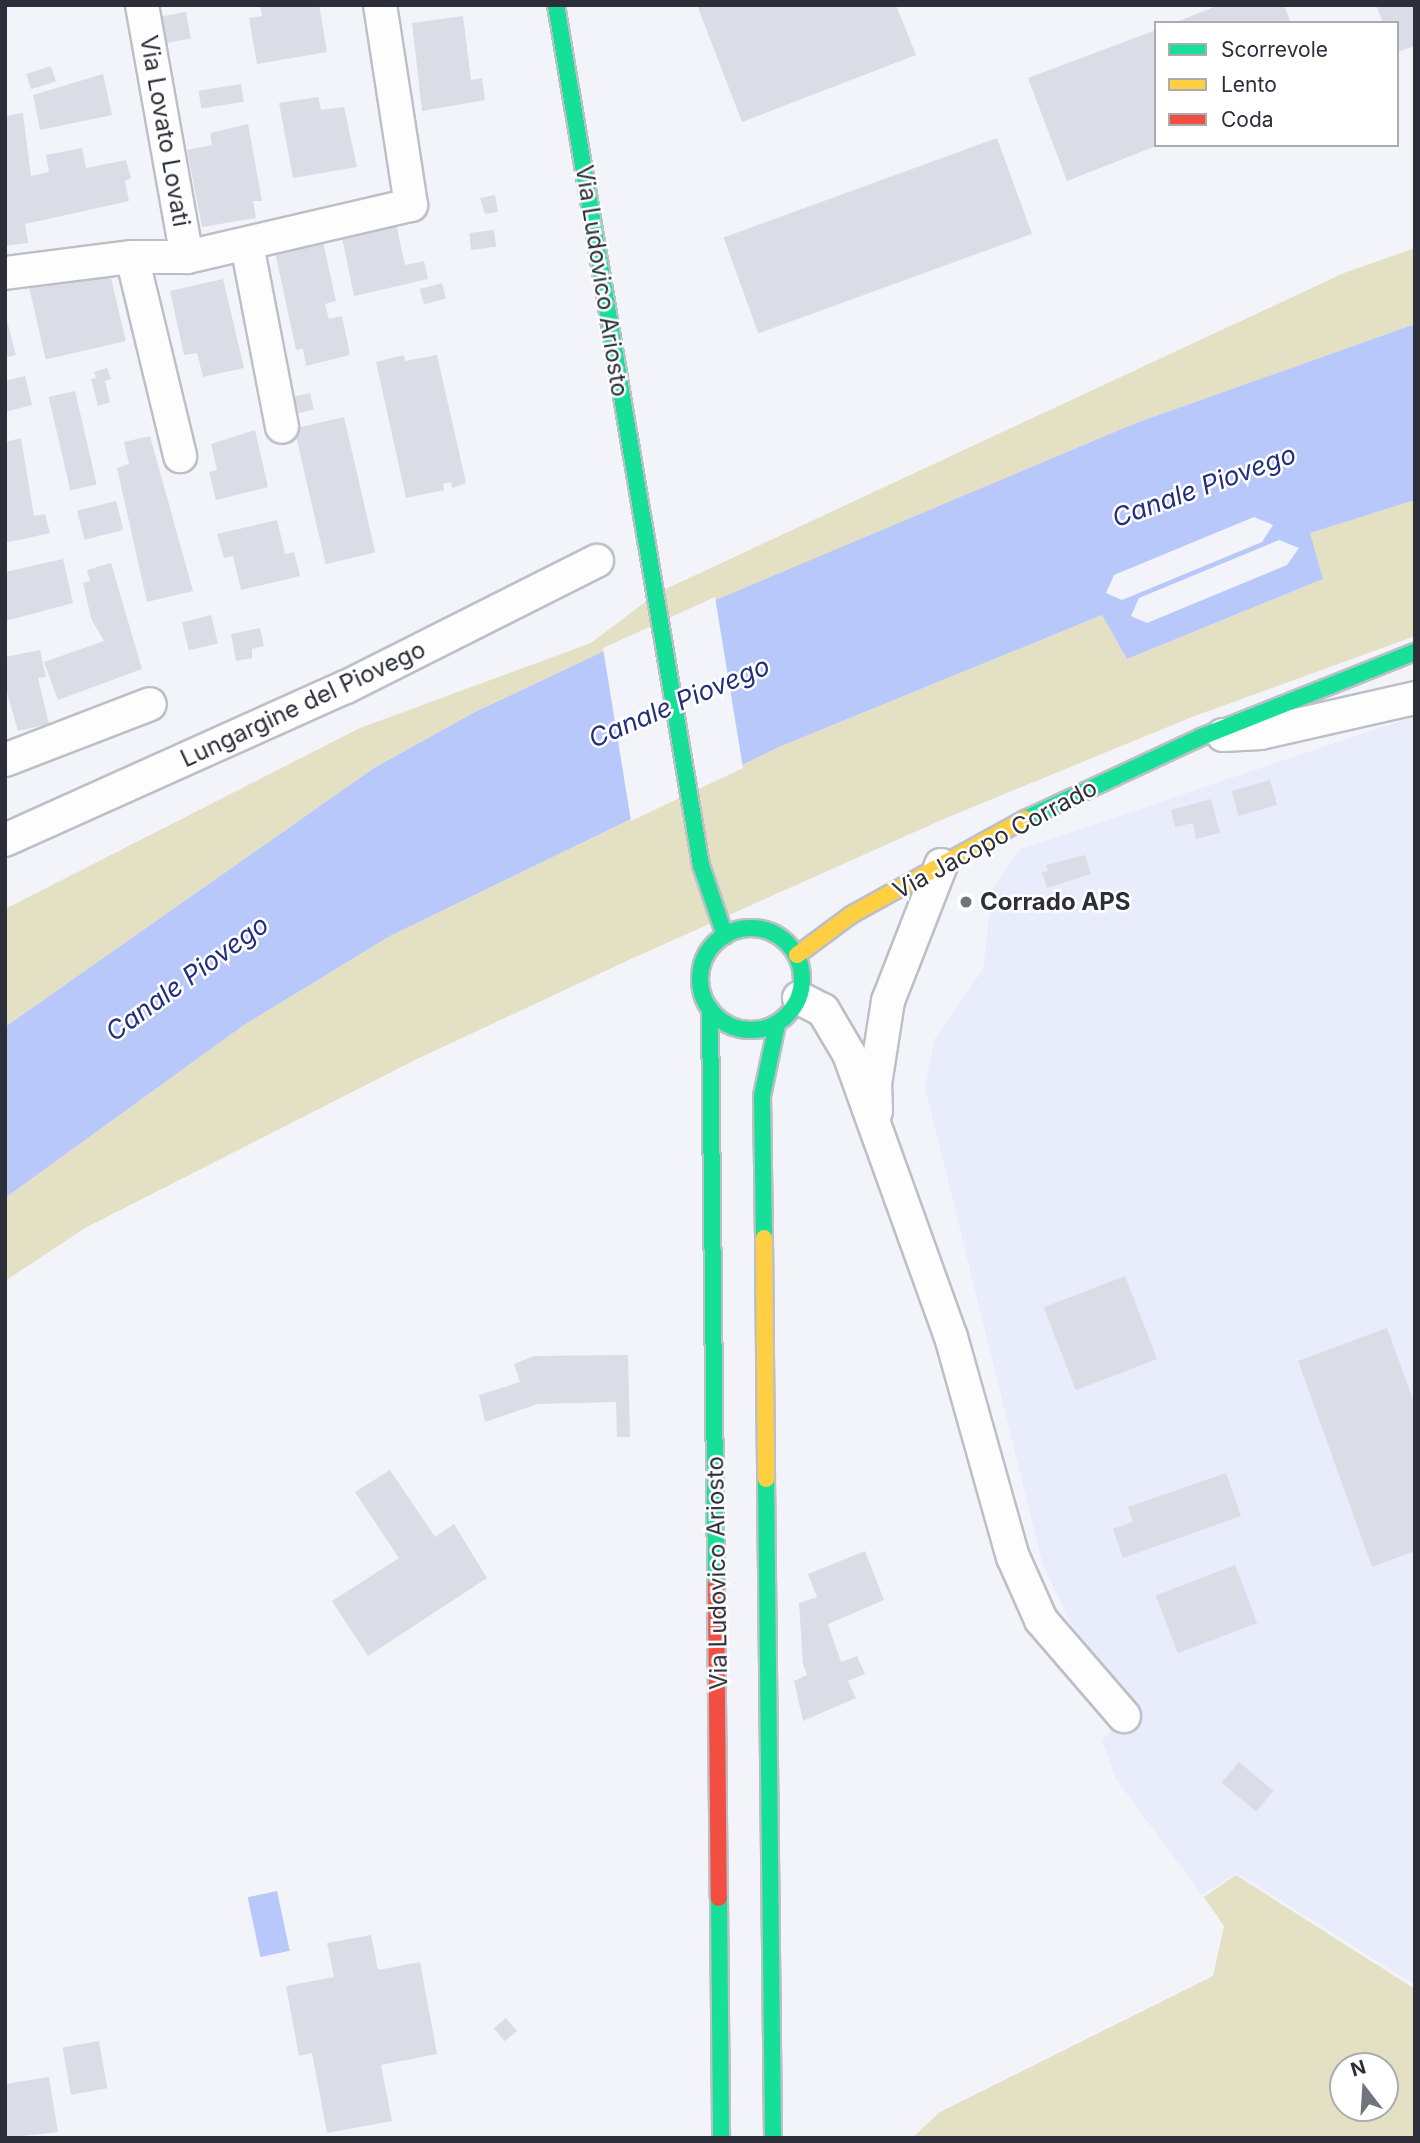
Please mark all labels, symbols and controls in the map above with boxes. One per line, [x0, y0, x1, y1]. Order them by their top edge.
legend [1154, 21, 1399, 147]
street label: Via Lovato Lovati [134, 33, 196, 229]
text: Scorrevole [1221, 37, 1328, 62]
text: Lento [1221, 72, 1277, 97]
text: Coda [1221, 107, 1274, 132]
street label: Via Ludovico Ariosto [569, 163, 635, 399]
water label: Canale Piovego [1108, 438, 1300, 534]
street label: Lungargine del Piovego [176, 635, 430, 773]
water label: Canale Piovego [584, 650, 774, 754]
street label: Via Jacopo Corrado [888, 773, 1102, 905]
place label: Corrado APS [980, 888, 1131, 916]
marker: Corrado APS [958, 894, 974, 910]
water label: Canale Piovego [100, 909, 274, 1047]
street label: Via Ludovico Ariosto [701, 1456, 733, 1690]
north arrow [1329, 2052, 1399, 2122]
text: N [1348, 2055, 1369, 2081]

